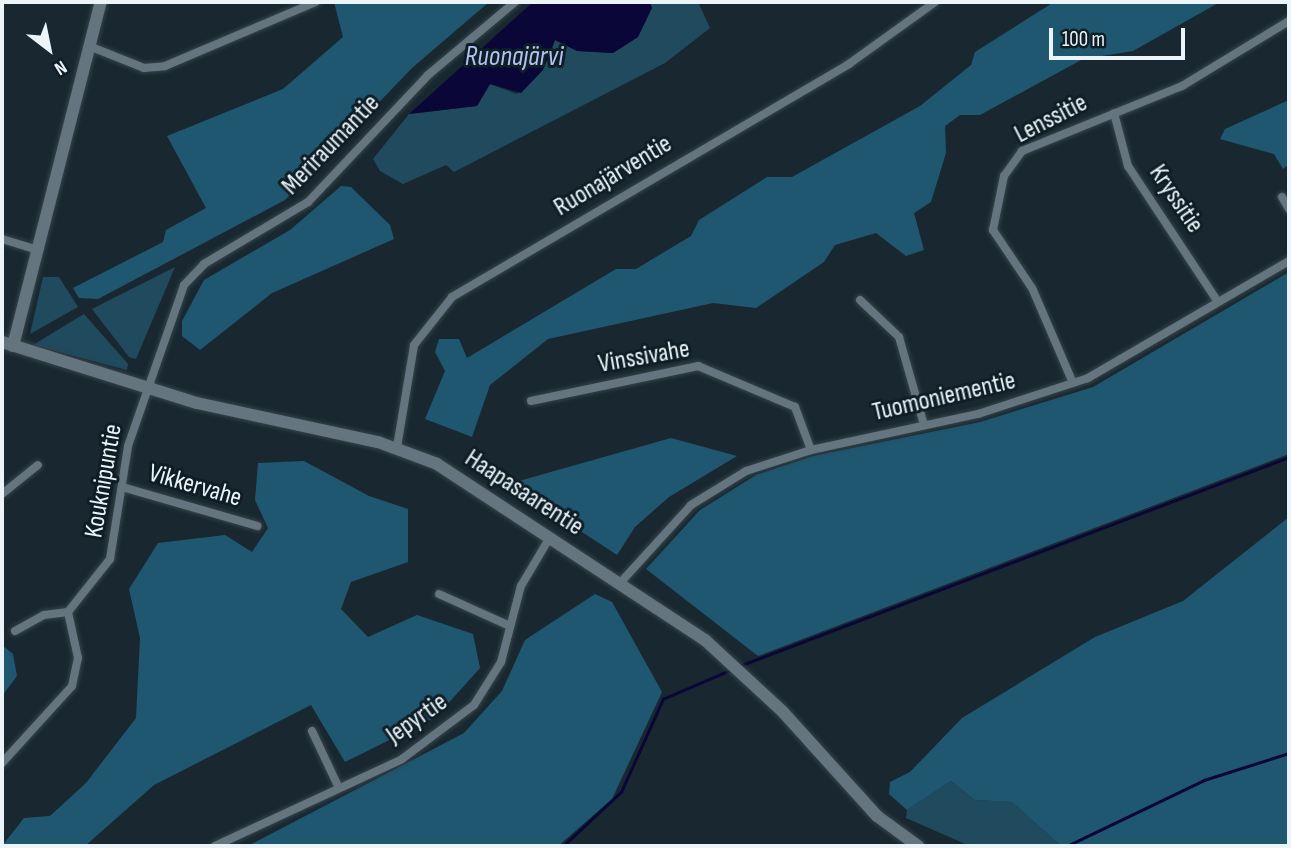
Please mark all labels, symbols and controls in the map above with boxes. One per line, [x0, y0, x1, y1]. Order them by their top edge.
north arrow [14, 14, 84, 84]
scale bar [1053, 14, 1190, 58]
text: 100 m [1062, 27, 1105, 52]
water label: Ruonajärvi [465, 40, 563, 74]
text: N [50, 55, 71, 80]
street label: Meriraumantie [276, 88, 386, 202]
street label: Lenssitie [1009, 88, 1093, 150]
street label: Ruonajärventie [548, 129, 678, 223]
street label: Kryssitie [1142, 159, 1210, 239]
street label: Vinssivahe [596, 334, 692, 380]
street label: Tuomoniementie [869, 365, 1019, 429]
street label: Kouknipuntie [79, 422, 129, 540]
street label: Haapasaarentie [459, 443, 589, 543]
street label: Vikkervahe [145, 458, 245, 514]
street label: Jepyrtie [380, 687, 454, 751]

